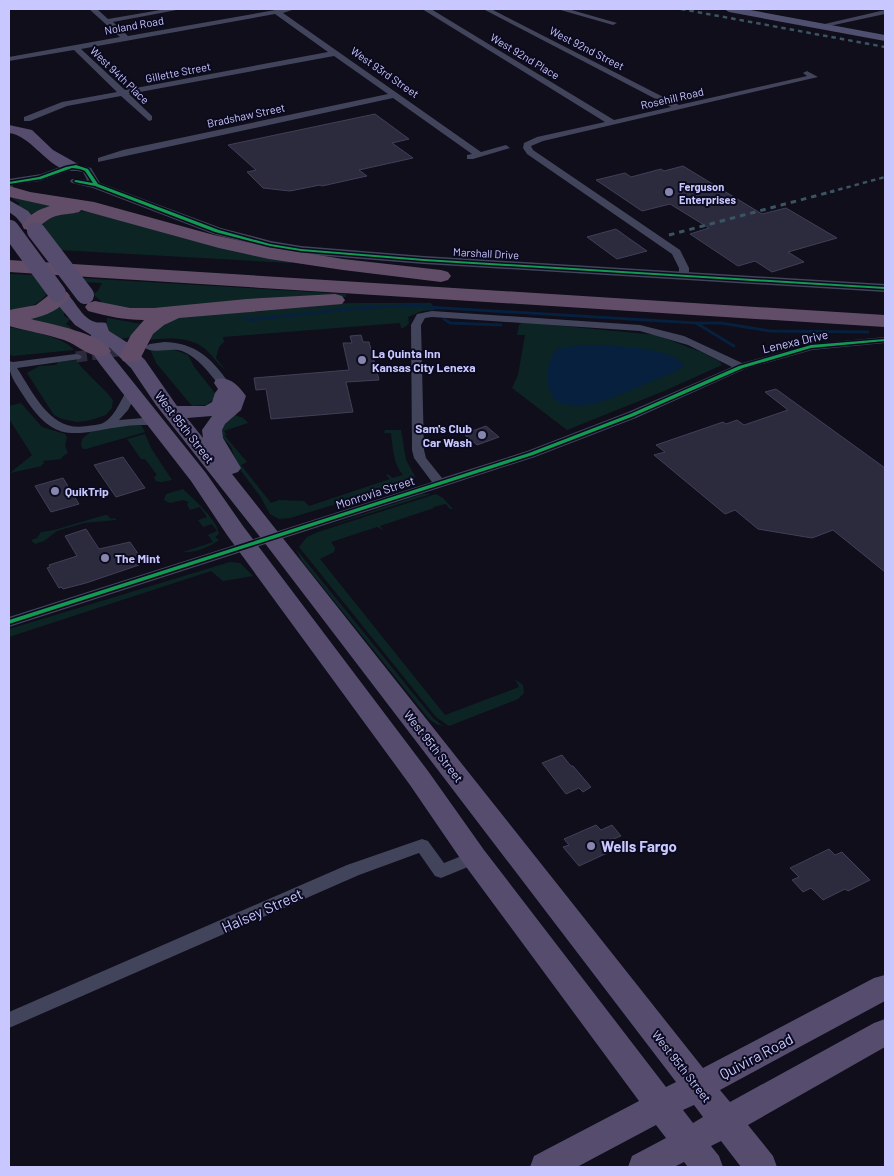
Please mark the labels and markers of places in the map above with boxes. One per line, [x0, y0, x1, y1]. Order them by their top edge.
place label: Ferguson Enterprises [679, 180, 736, 206]
marker: Ferguson Enterprises [663, 186, 675, 198]
place label: La Quinta Inn Kansas City Lenexa [372, 346, 476, 374]
marker: La Quinta Inn Kansas City Lenexa [356, 354, 368, 366]
place label: Sam's Club Car Wash [415, 421, 472, 449]
marker: Sam's Club Car Wash [476, 429, 488, 441]
place label: QuikTrip [65, 484, 109, 498]
marker: QuikTrip [49, 485, 61, 497]
place label: The Mint [115, 551, 161, 565]
marker: The Mint [99, 552, 111, 564]
place label: Wells Fargo [601, 837, 677, 855]
marker: Wells Fargo [585, 840, 597, 852]

